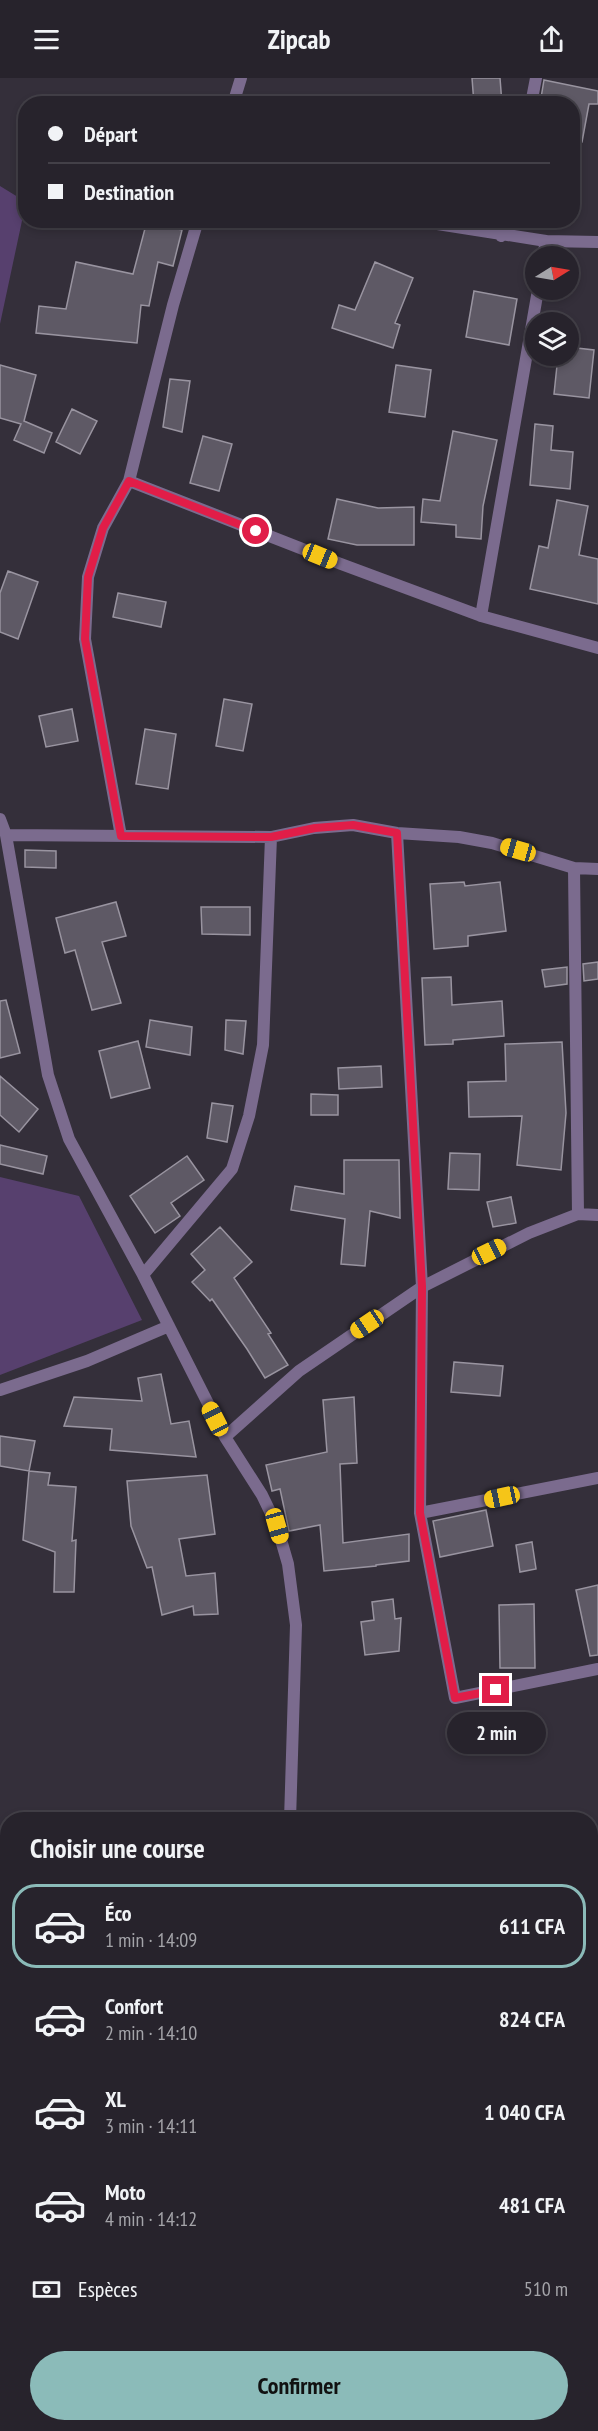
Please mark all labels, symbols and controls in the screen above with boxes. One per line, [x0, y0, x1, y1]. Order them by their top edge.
text: Zipcab [268, 22, 330, 56]
icon: menu [30, 23, 63, 56]
icon: share [535, 23, 568, 56]
text: Départ [84, 120, 138, 148]
text: Destination [84, 178, 174, 206]
north arrow [525, 246, 579, 300]
map controls [525, 246, 579, 366]
button: layers [525, 312, 579, 366]
route start [242, 517, 269, 544]
car [300, 541, 340, 571]
car [498, 836, 538, 864]
car [469, 1236, 509, 1268]
car [347, 1306, 387, 1342]
car [199, 1399, 231, 1439]
car [483, 1484, 521, 1510]
car [263, 1506, 291, 1546]
route end [482, 1676, 509, 1703]
callout: 2 min [446, 1711, 546, 1753]
text: 2 min [476, 1720, 517, 1746]
text: Choisir une course [30, 1831, 205, 1865]
icon: car [33, 1899, 87, 1953]
text: Éco [105, 1899, 132, 1927]
text: 611 CFA [499, 1912, 565, 1940]
text: 1 min · 14:09 [105, 1927, 197, 1953]
icon: car [33, 1992, 87, 2046]
text: Confort [105, 1992, 163, 2020]
text: 824 CFA [499, 2005, 565, 2033]
text: 2 min · 14:10 [105, 2020, 197, 2046]
icon: car [33, 2085, 87, 2139]
text: XL [105, 2085, 126, 2113]
text: 1 040 CFA [484, 2098, 565, 2126]
text: 3 min · 14:11 [105, 2113, 197, 2139]
icon: car [33, 2178, 87, 2232]
text: Moto [105, 2178, 146, 2206]
text: 481 CFA [499, 2191, 565, 2219]
text: 4 min · 14:12 [105, 2206, 197, 2232]
icon: cash [30, 2273, 63, 2306]
text: Espèces [78, 2275, 137, 2303]
text: 510 m [524, 2276, 568, 2302]
button: Confirmer [30, 2351, 568, 2420]

